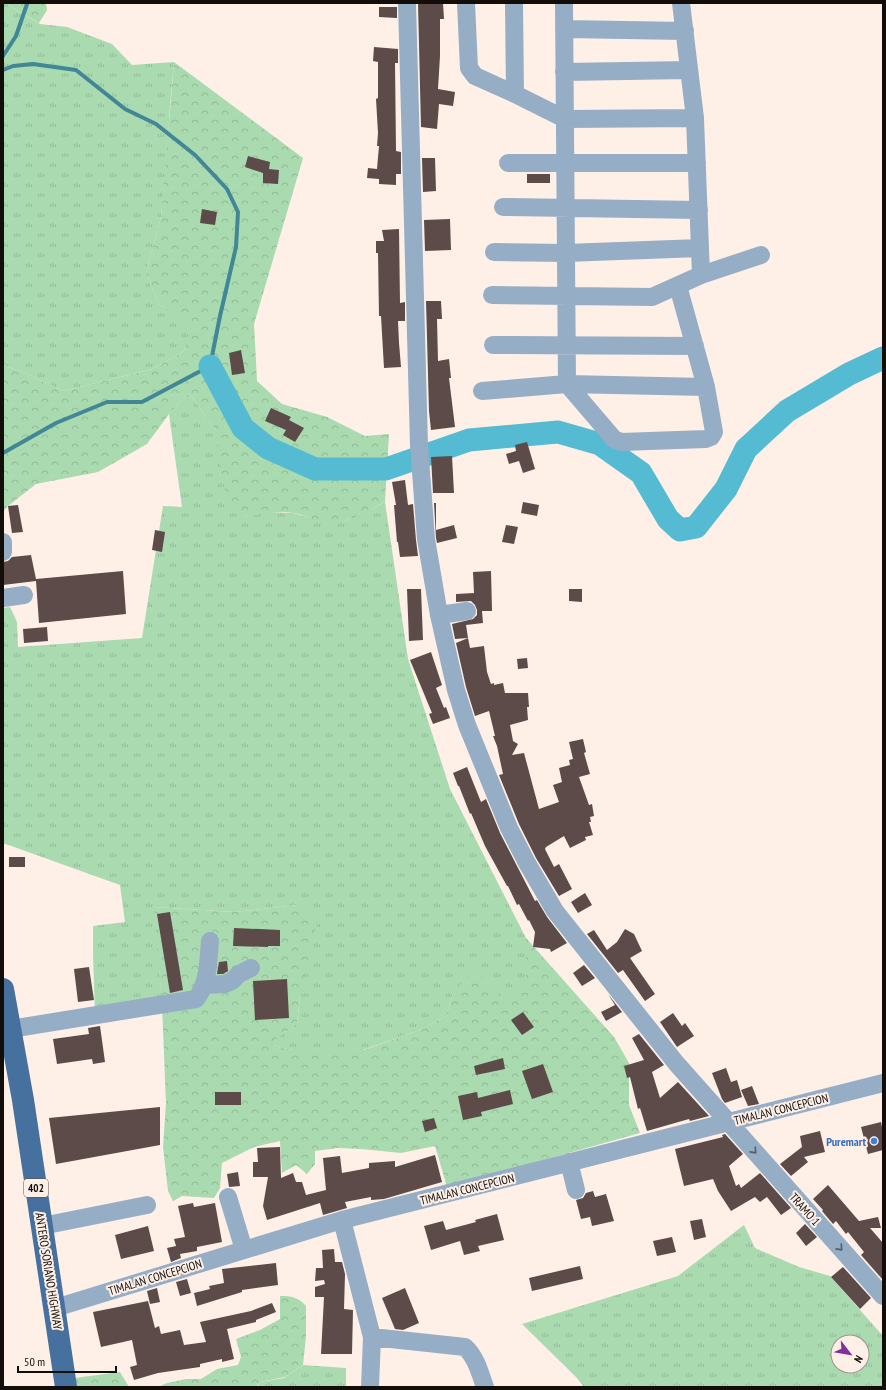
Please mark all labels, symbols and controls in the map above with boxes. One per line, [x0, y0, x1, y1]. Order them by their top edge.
street label: TIMALAN CONCEPCION [732, 1090, 830, 1128]
place label: Puremart [826, 1134, 866, 1149]
marker: Puremart [869, 1136, 879, 1146]
one-way arrow [749, 1146, 757, 1154]
street label: TIMALAN CONCEPCION [418, 1170, 516, 1208]
road number: 402 [24, 1179, 48, 1197]
street label: TRAMO 1 [786, 1190, 824, 1228]
street label: ANTERO SORIANO HIGHWAY [32, 1211, 66, 1331]
one-way arrow [836, 1243, 843, 1251]
street label: TIMALAN CONCEPCION [107, 1256, 203, 1298]
north arrow [830, 1334, 870, 1374]
scale bar [18, 1348, 116, 1374]
text: N [851, 1353, 866, 1365]
text: 50 m [24, 1354, 45, 1369]

